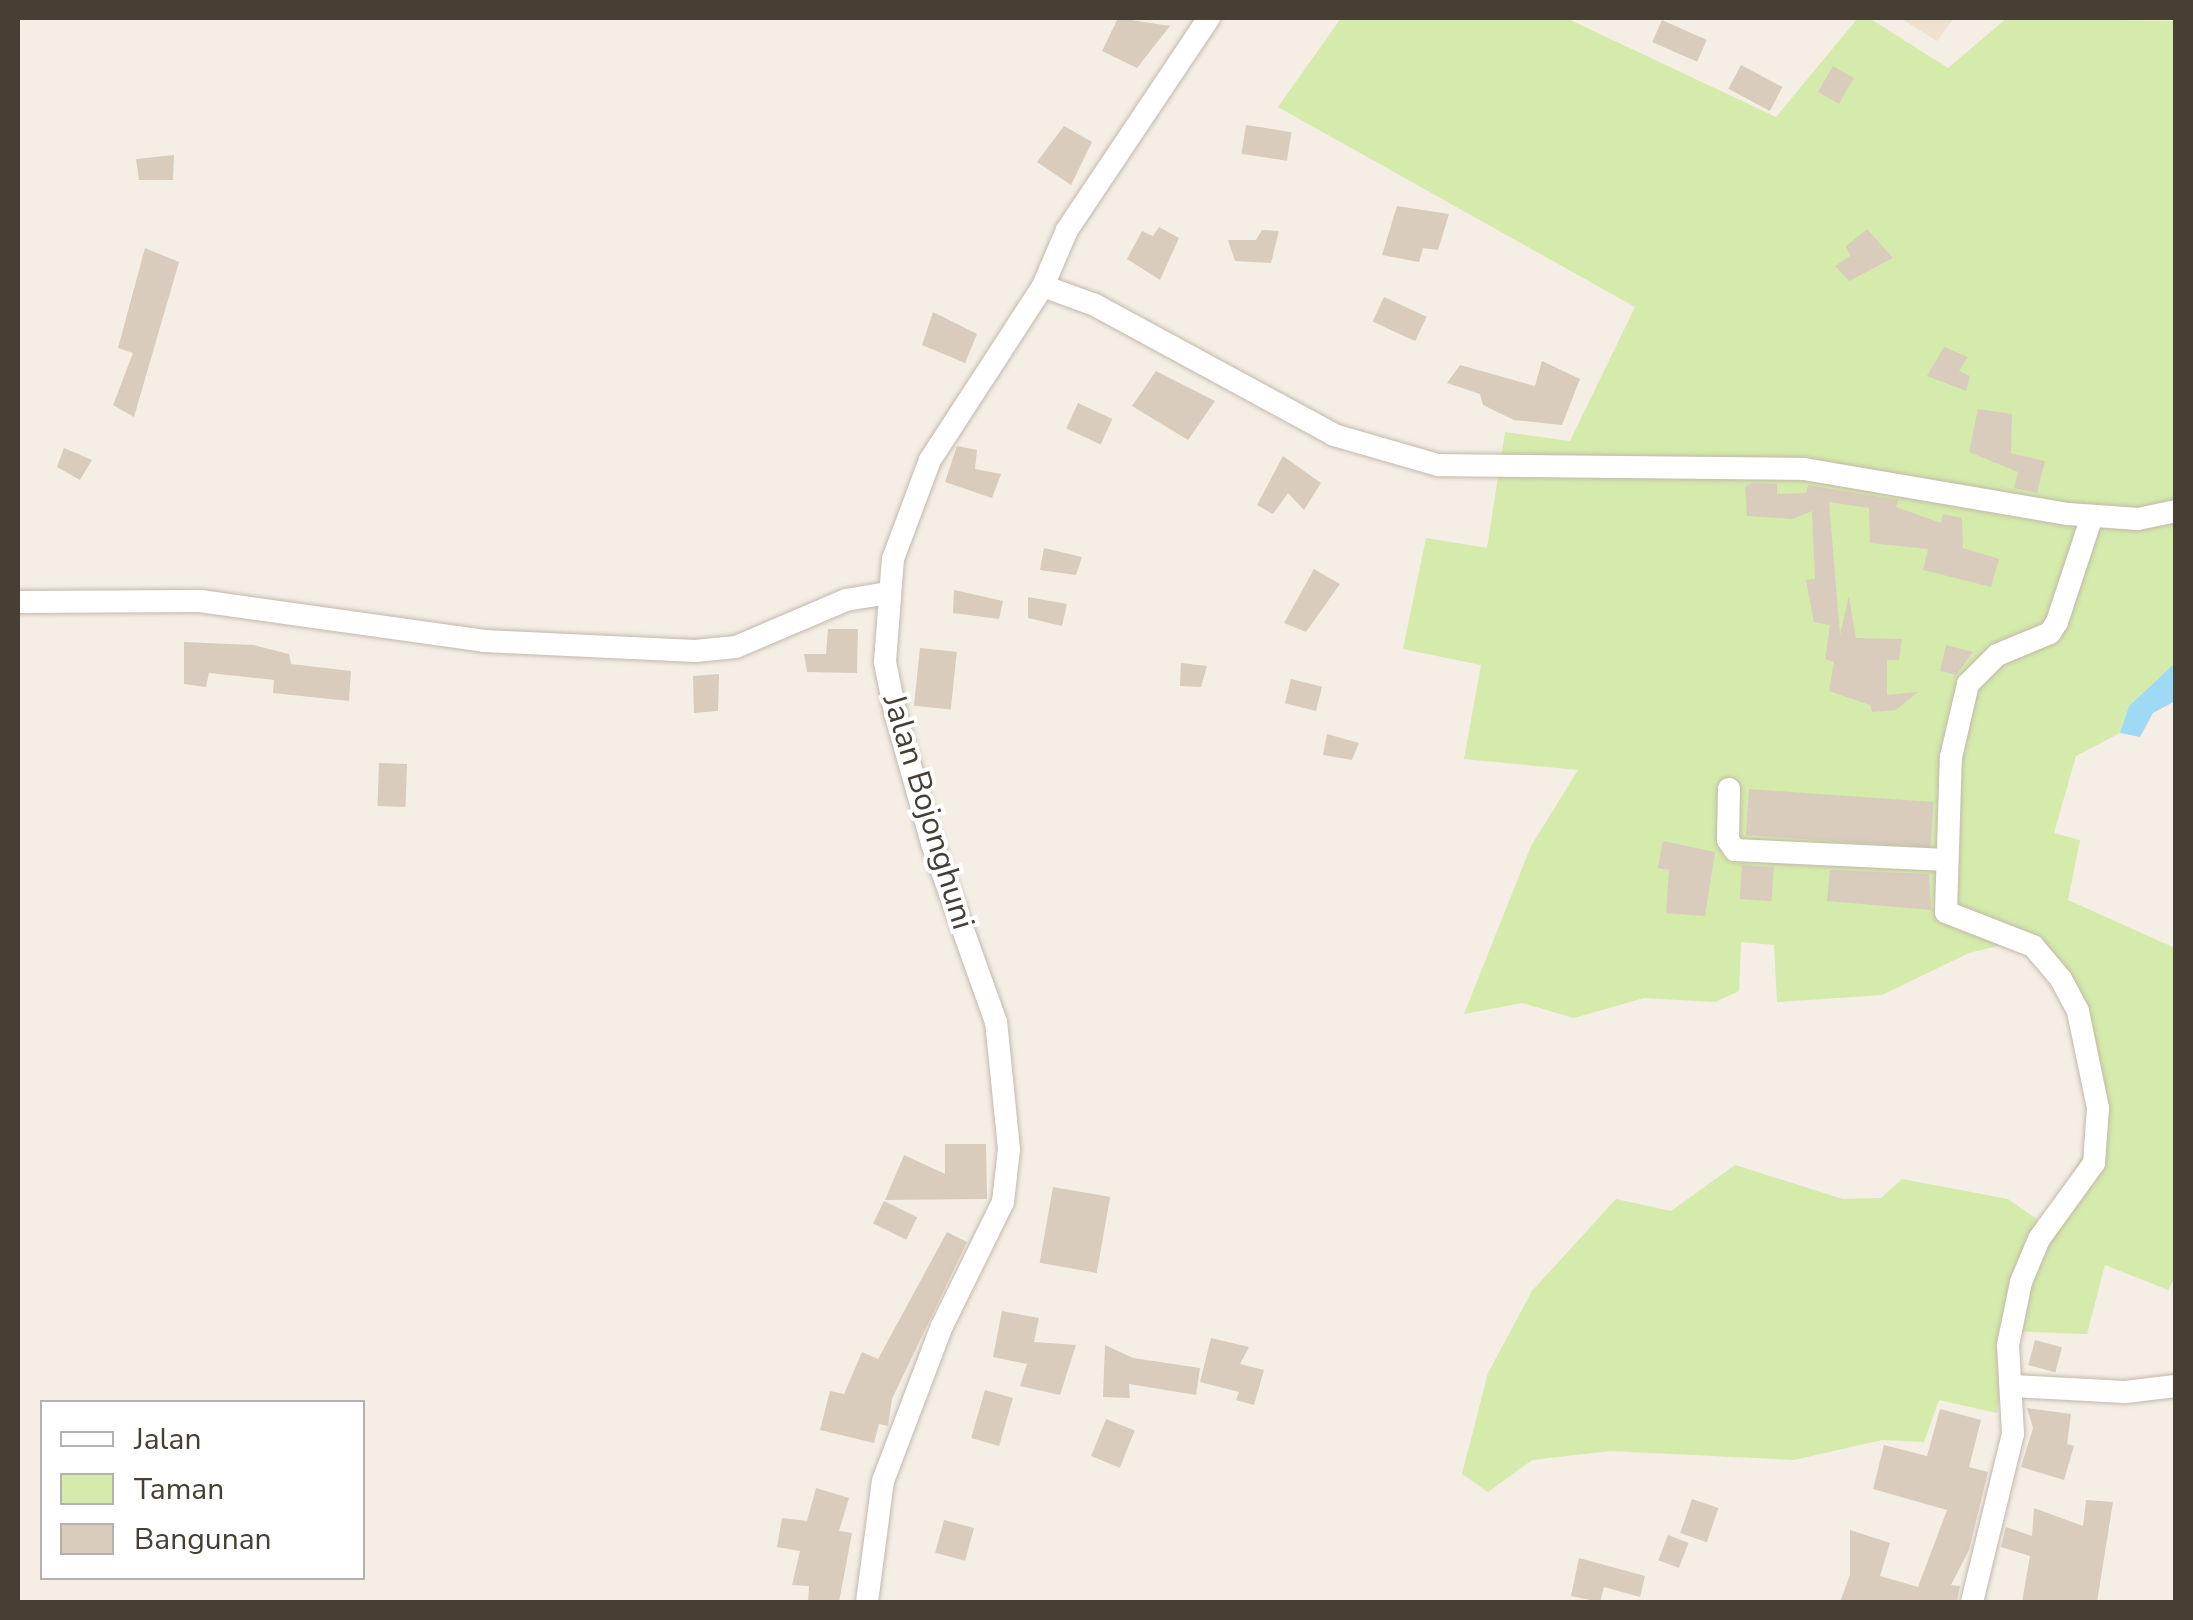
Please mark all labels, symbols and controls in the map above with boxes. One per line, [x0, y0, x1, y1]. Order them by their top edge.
street label: Jalan Bojonghuni [874, 690, 982, 934]
legend [40, 1400, 365, 1580]
text: Jalan [134, 1419, 201, 1460]
text: Taman [134, 1469, 224, 1510]
text: Bangunan [134, 1519, 272, 1560]

